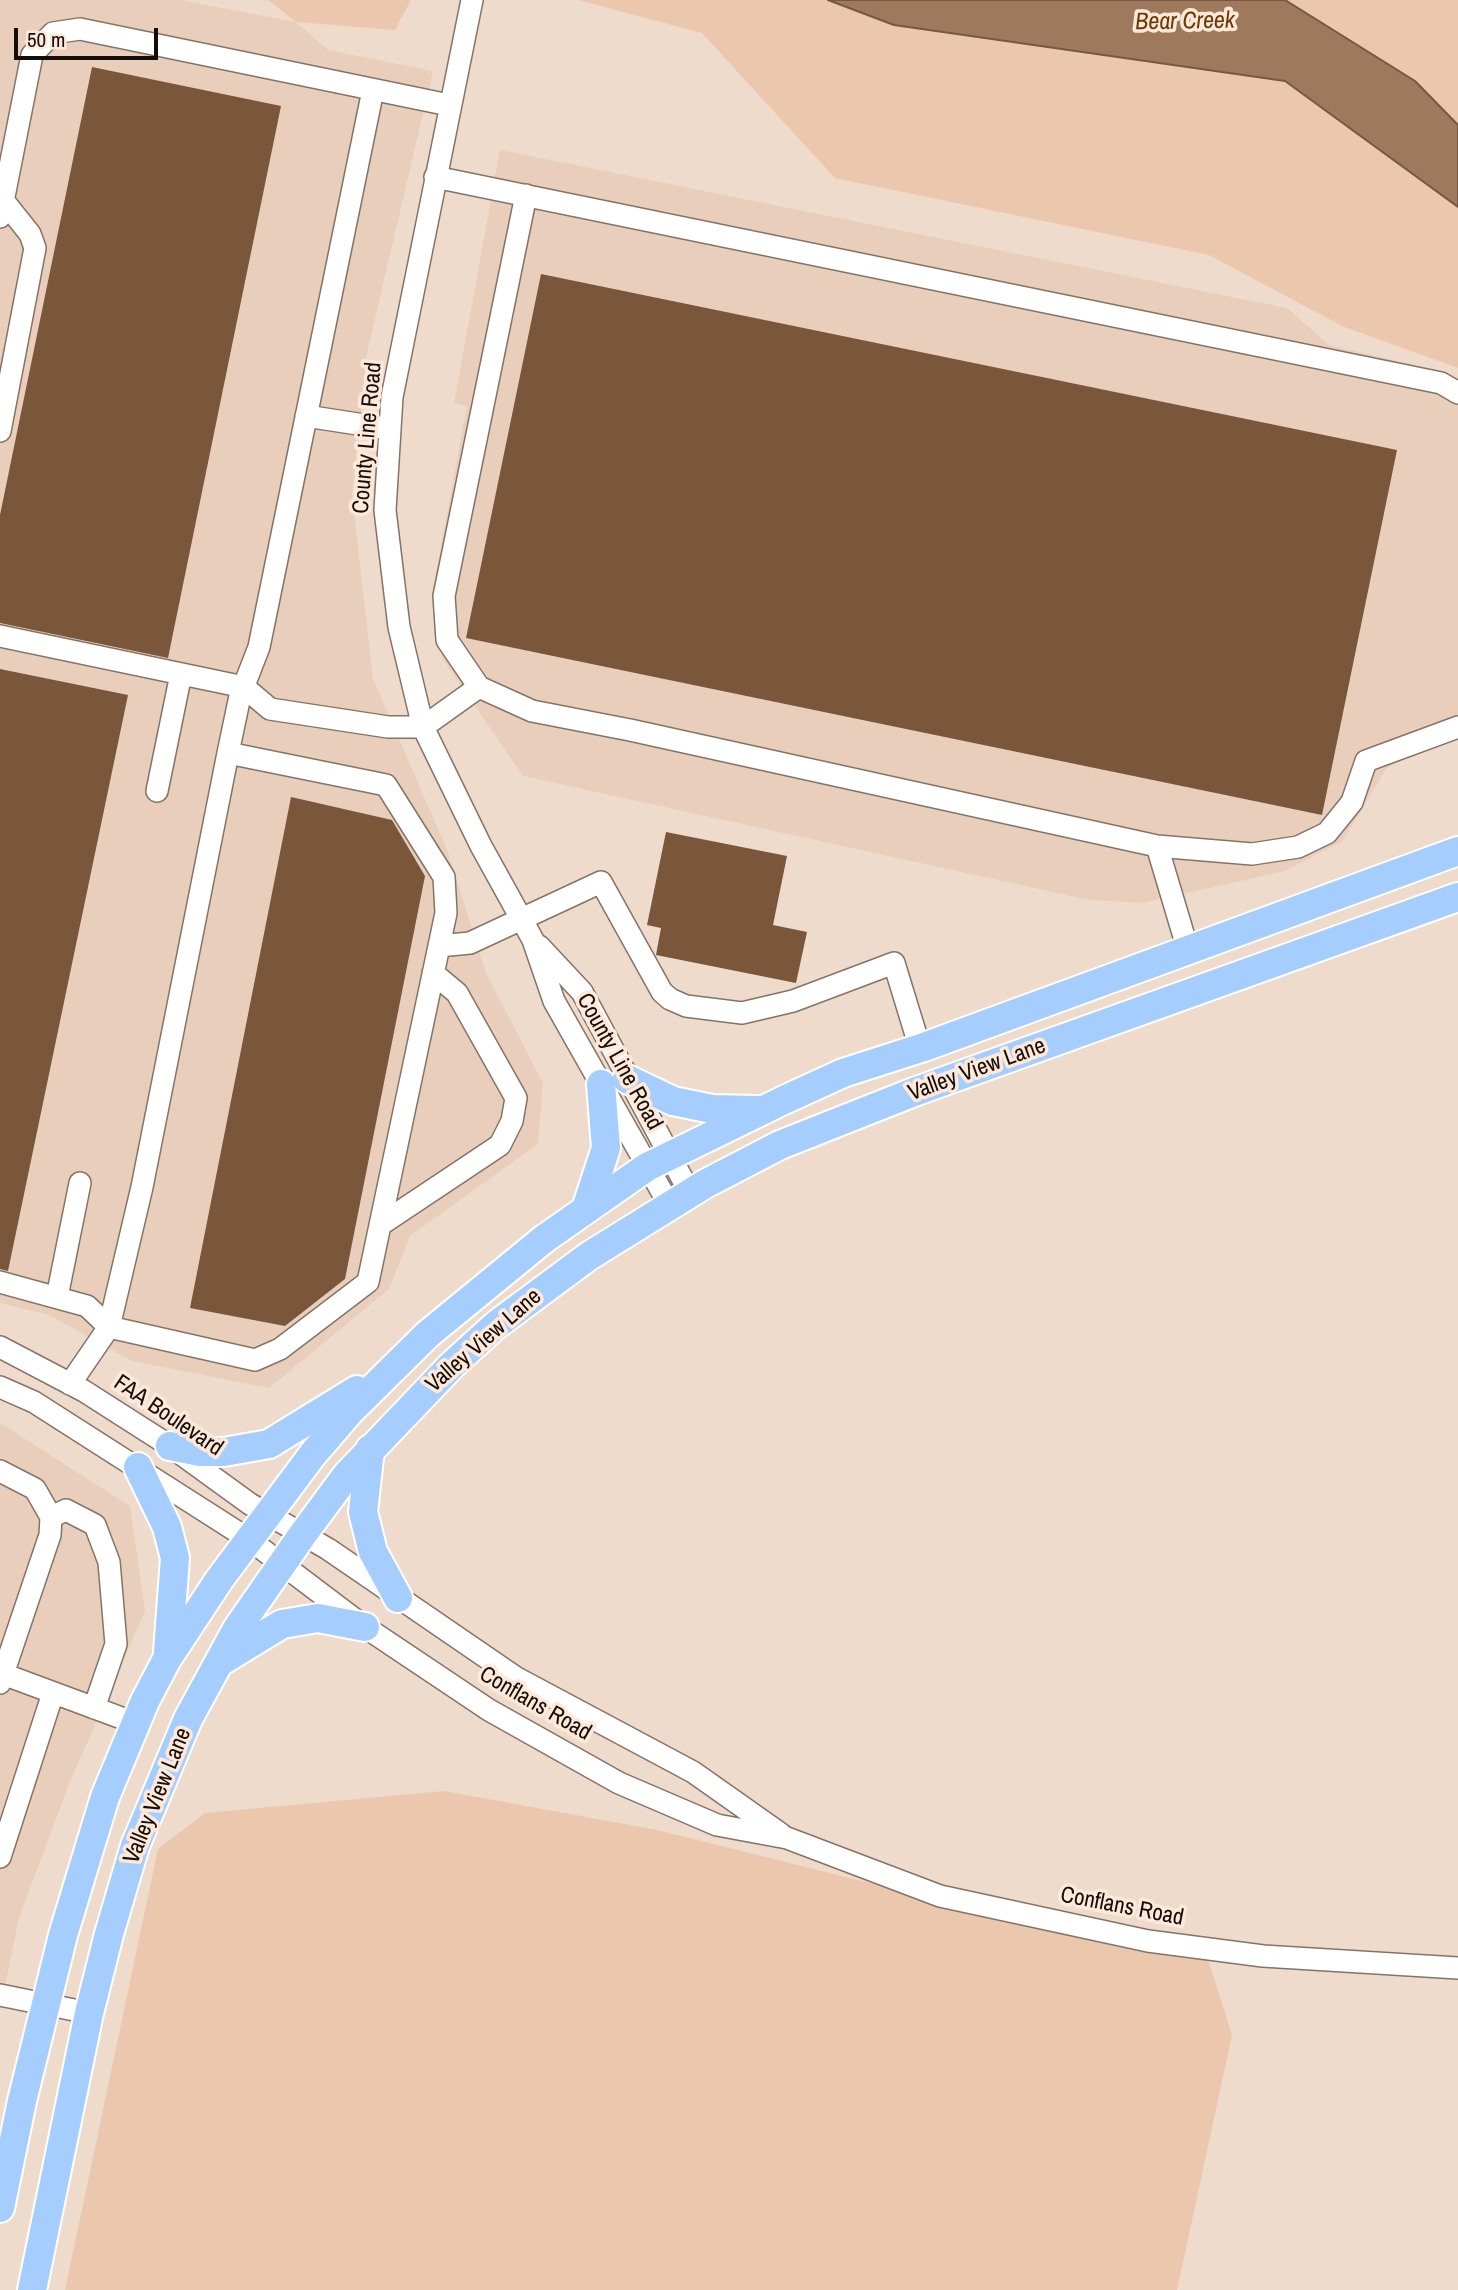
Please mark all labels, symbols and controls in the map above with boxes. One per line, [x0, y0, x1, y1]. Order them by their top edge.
water label: Bear Creek [1135, 7, 1235, 37]
scale bar [18, 14, 161, 58]
text: 50 m [27, 25, 65, 54]
street label: County Line Road [348, 361, 388, 515]
street label: County Line Road [570, 989, 668, 1135]
street label: Valley View Lane [905, 1032, 1049, 1108]
street label: Valley View Lane [421, 1283, 547, 1399]
street label: FAA Boulevard [108, 1369, 228, 1463]
street label: Conflans Road [474, 1661, 596, 1747]
street label: Valley View Lane [118, 1724, 198, 1868]
street label: Conflans Road [1058, 1882, 1186, 1932]

